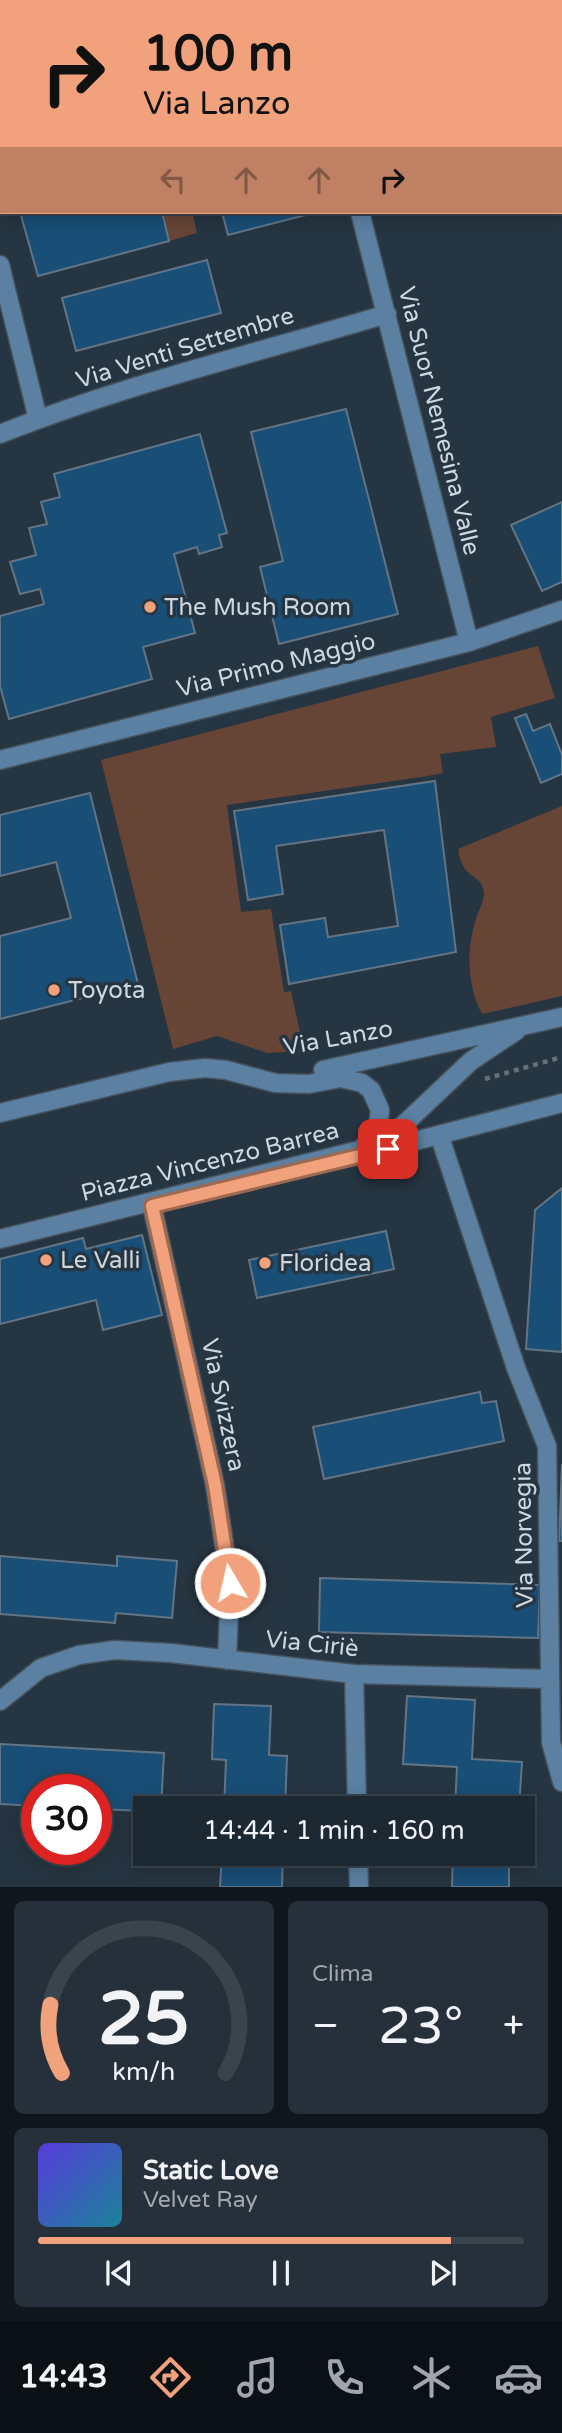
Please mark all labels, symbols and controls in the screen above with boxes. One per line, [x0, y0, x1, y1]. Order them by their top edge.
text: 100 m [143, 25, 293, 84]
icon: right [28, 28, 119, 119]
text: Via Lanzo [143, 85, 290, 123]
icon: left [154, 161, 192, 199]
icon: ahead [227, 161, 265, 199]
icon: ahead [300, 161, 338, 199]
icon: right [373, 161, 411, 199]
street label: Via Suor Nemesina Valle [392, 284, 486, 558]
street label: Via Venti Settembre [72, 301, 298, 395]
place label: The Mush Room [164, 593, 351, 622]
marker: The Mush Room [142, 599, 158, 615]
street label: Via Primo Maggio [174, 626, 378, 704]
place label: Toyota [68, 976, 145, 1005]
marker: Toyota [46, 982, 62, 998]
street label: Via Lanzo [281, 1014, 395, 1062]
street label: Piazza Vincenzo Barrea [78, 1116, 342, 1208]
pin [358, 1119, 418, 1179]
icon: arrive [369, 1130, 407, 1168]
place label: Le Valli [60, 1246, 140, 1275]
place label: Floridea [279, 1249, 371, 1278]
marker: Le Valli [38, 1252, 54, 1268]
marker: Floridea [257, 1255, 273, 1271]
street label: Via Svizzera [195, 1336, 251, 1474]
street label: Via Norvegia [508, 1462, 540, 1608]
position arrow [193, 1546, 267, 1620]
street label: Via Ciriè [264, 1625, 360, 1663]
speed limit sign: 30 [21, 1774, 112, 1865]
text: 14:44 · 1 min · 160 m [203, 1815, 465, 1846]
text: Clima [312, 1960, 373, 1988]
text: 25 [98, 1977, 190, 2065]
text: 23° [378, 1995, 463, 2058]
text: − [312, 2003, 339, 2049]
text: + [503, 2003, 524, 2049]
text: km/h [113, 2057, 175, 2087]
text: Static Love [143, 2155, 279, 2186]
text: Velvet Ray [143, 2186, 258, 2214]
icon: previous [100, 2254, 138, 2292]
icon: pause [262, 2254, 300, 2292]
icon: next [424, 2254, 462, 2292]
icon: directions [146, 2353, 195, 2402]
icon: music [233, 2353, 282, 2402]
icon: phone [320, 2353, 369, 2402]
icon: climate [407, 2353, 456, 2402]
icon: car [494, 2353, 543, 2402]
text: 14:43 [19, 2358, 108, 2396]

